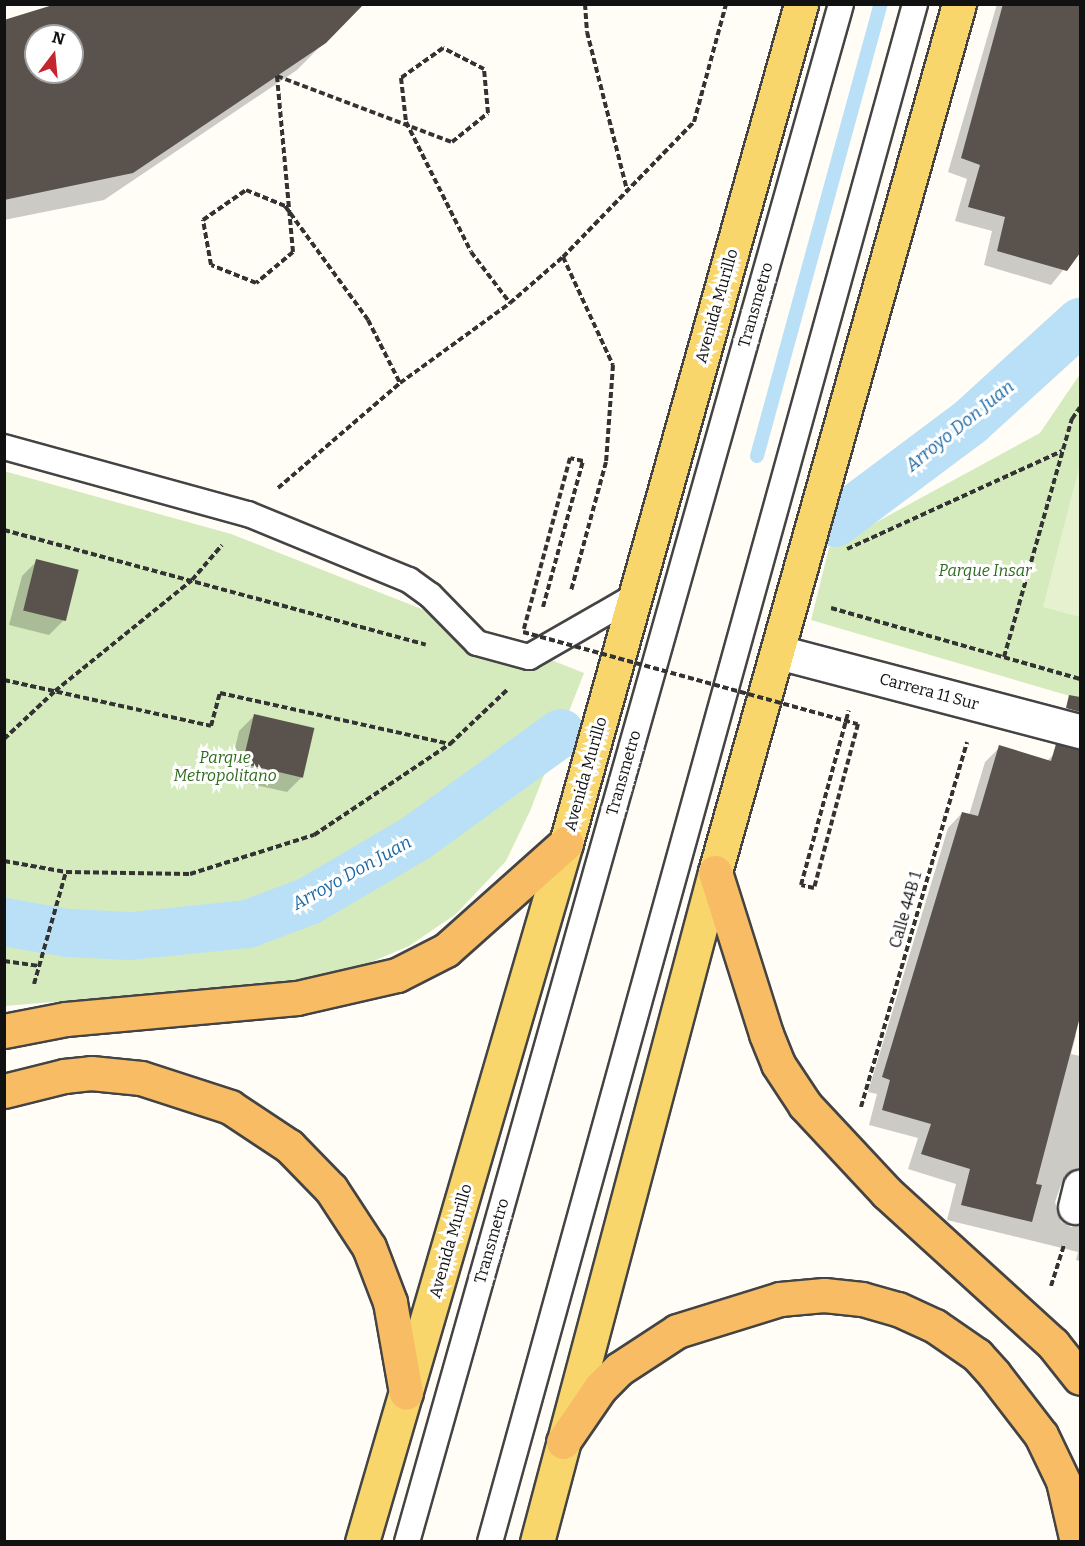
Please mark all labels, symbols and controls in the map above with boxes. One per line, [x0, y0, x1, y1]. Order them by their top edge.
north arrow [24, 24, 84, 84]
text: N [50, 27, 67, 49]
street label: Avenida Murillo [692, 247, 742, 365]
street label: Transmetro [735, 260, 777, 350]
water label: Arroyo Don Juan [902, 376, 1018, 476]
park label: Parque Insar [938, 561, 1032, 581]
street label: Carrera 11 Sur [877, 670, 981, 714]
street label: Avenida Murillo [561, 715, 611, 833]
street label: Transmetro [603, 728, 645, 818]
park label: Parque Metropolitano [173, 748, 277, 786]
water label: Arroyo Don Juan [289, 831, 415, 915]
street label: Calle 44B 1 [886, 870, 926, 950]
street label: Avenida Murillo [426, 1182, 476, 1300]
street label: Transmetro [471, 1196, 513, 1286]

